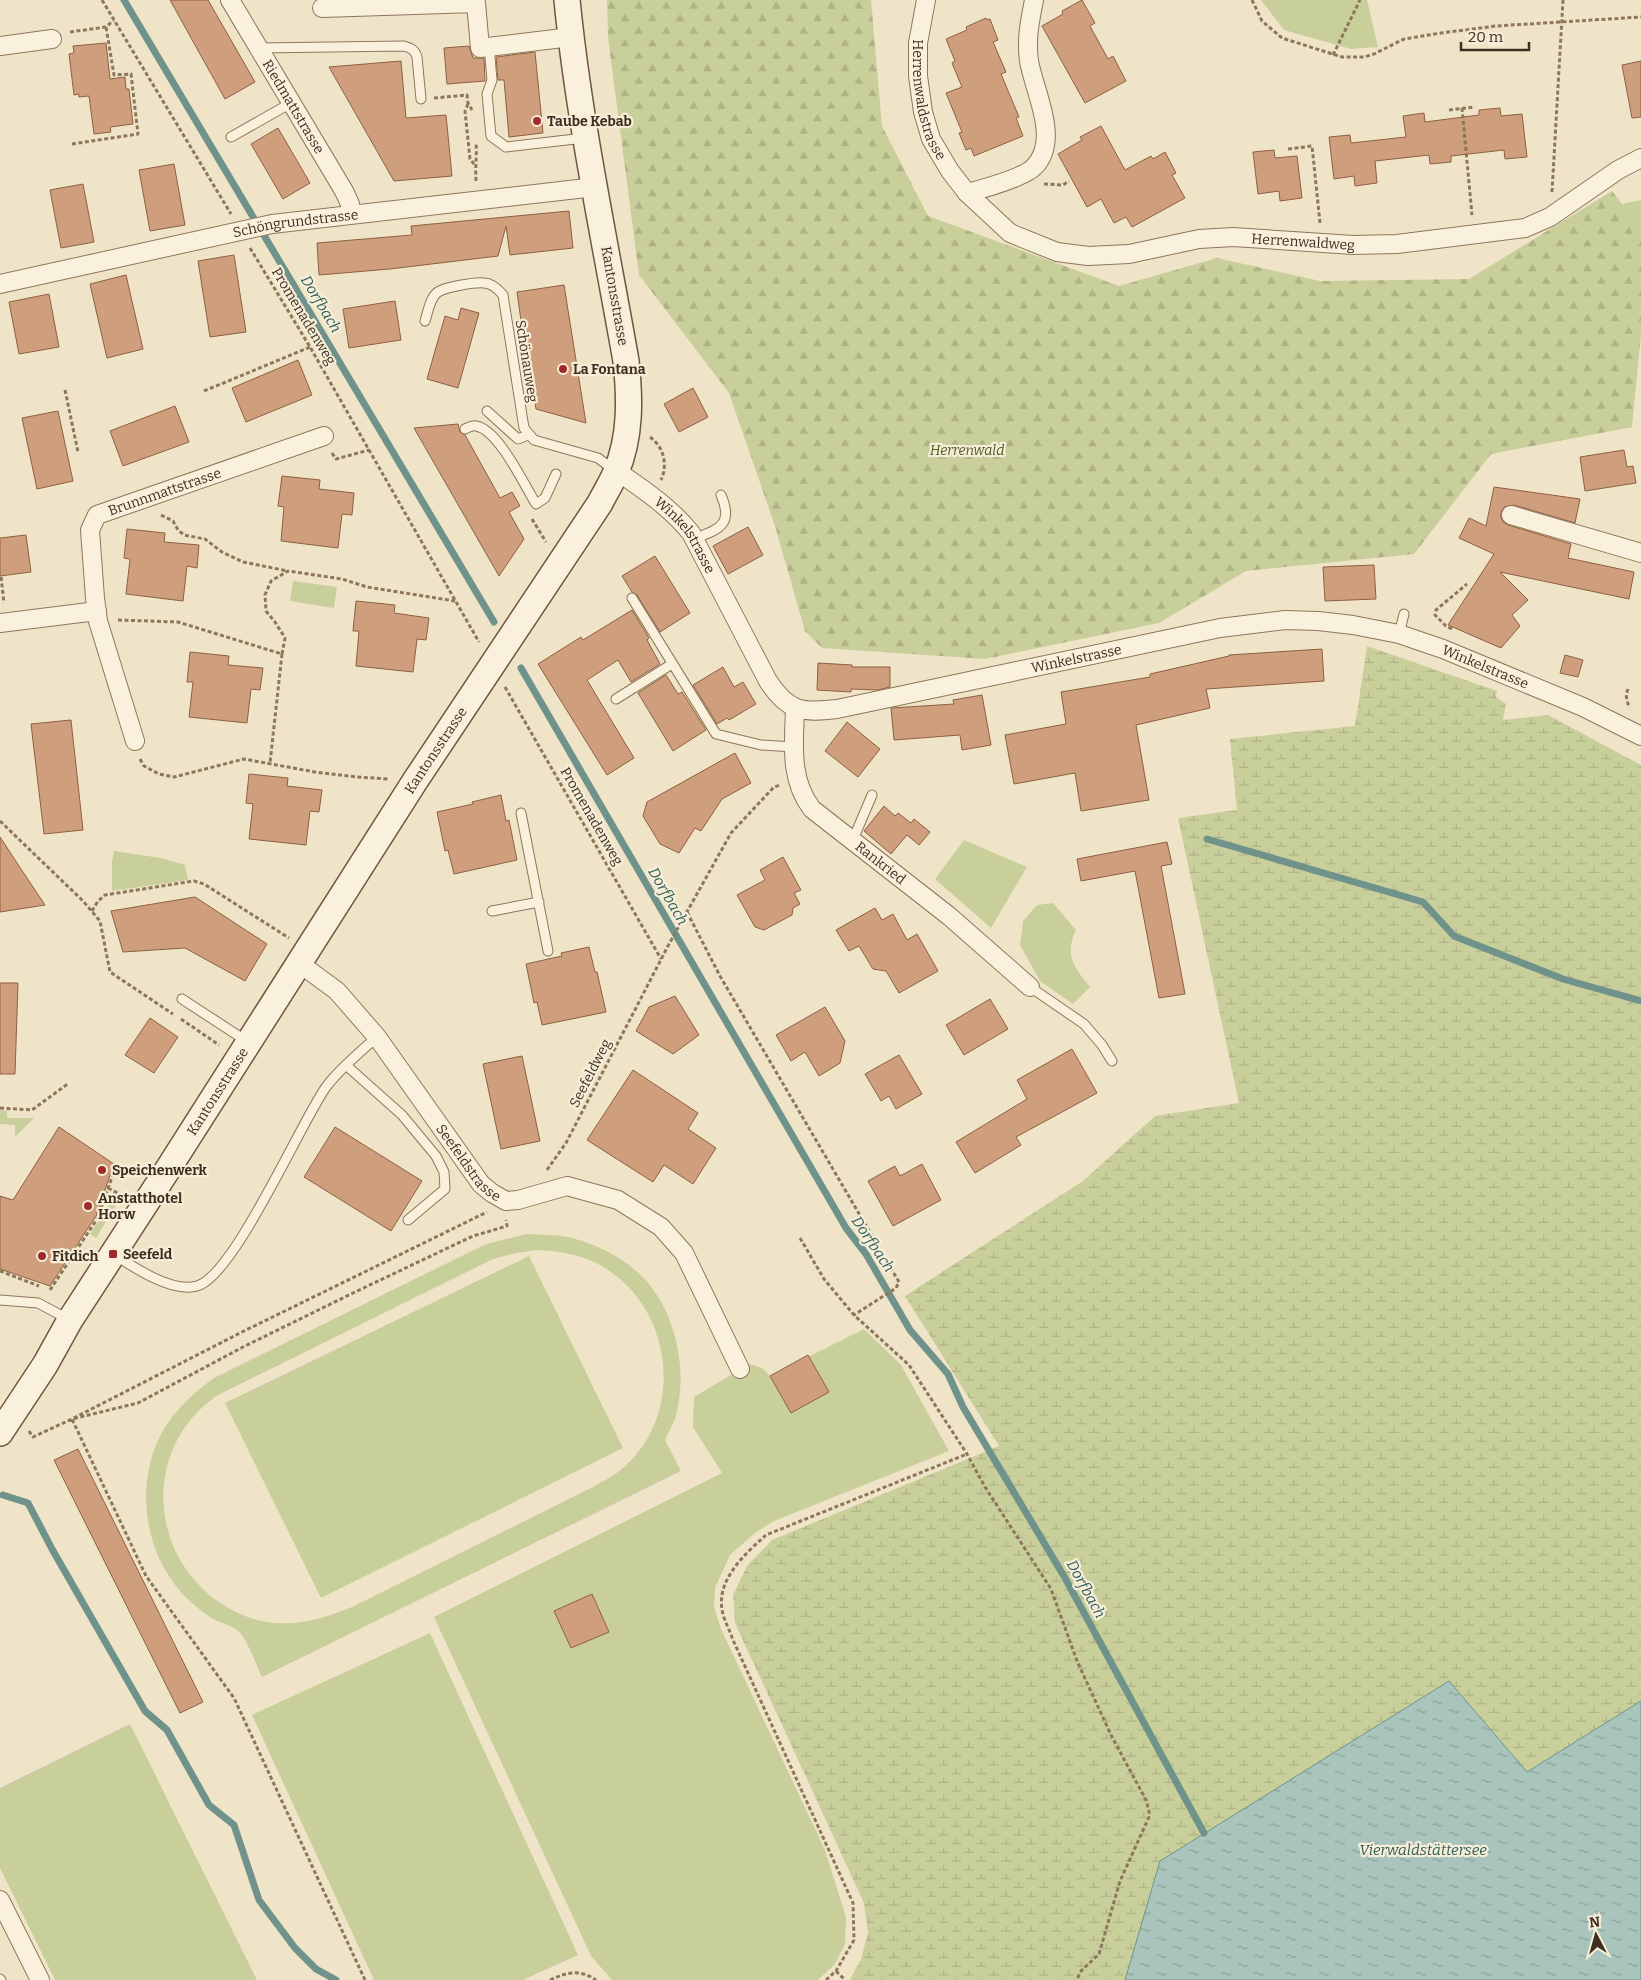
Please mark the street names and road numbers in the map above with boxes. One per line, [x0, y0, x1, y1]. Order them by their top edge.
street label: Herrenwaldstrasse [909, 39, 949, 163]
street label: Riedmattstrasse [259, 57, 328, 157]
street label: Schöngrundstrasse [231, 206, 359, 241]
street label: Herrenwaldweg [1251, 230, 1356, 254]
street label: Kantonsstrasse [597, 245, 632, 347]
street label: Promenadenweg [268, 265, 339, 368]
street label: Schönauweg [512, 319, 541, 404]
street label: Brunnmattstrasse [106, 464, 224, 519]
street label: Winkelstrasse [651, 493, 719, 576]
street label: Winkelstrasse [1029, 641, 1123, 677]
street label: Winkelstrasse [1439, 642, 1531, 693]
street label: Kantonsstrasse [401, 704, 471, 797]
street label: Promenadenweg [557, 764, 627, 869]
street label: Rankried [852, 838, 909, 888]
street label: Seefeldweg [566, 1036, 615, 1110]
street label: Kantonsstrasse [184, 1045, 252, 1139]
street label: Seefeldstrasse [432, 1121, 504, 1205]

